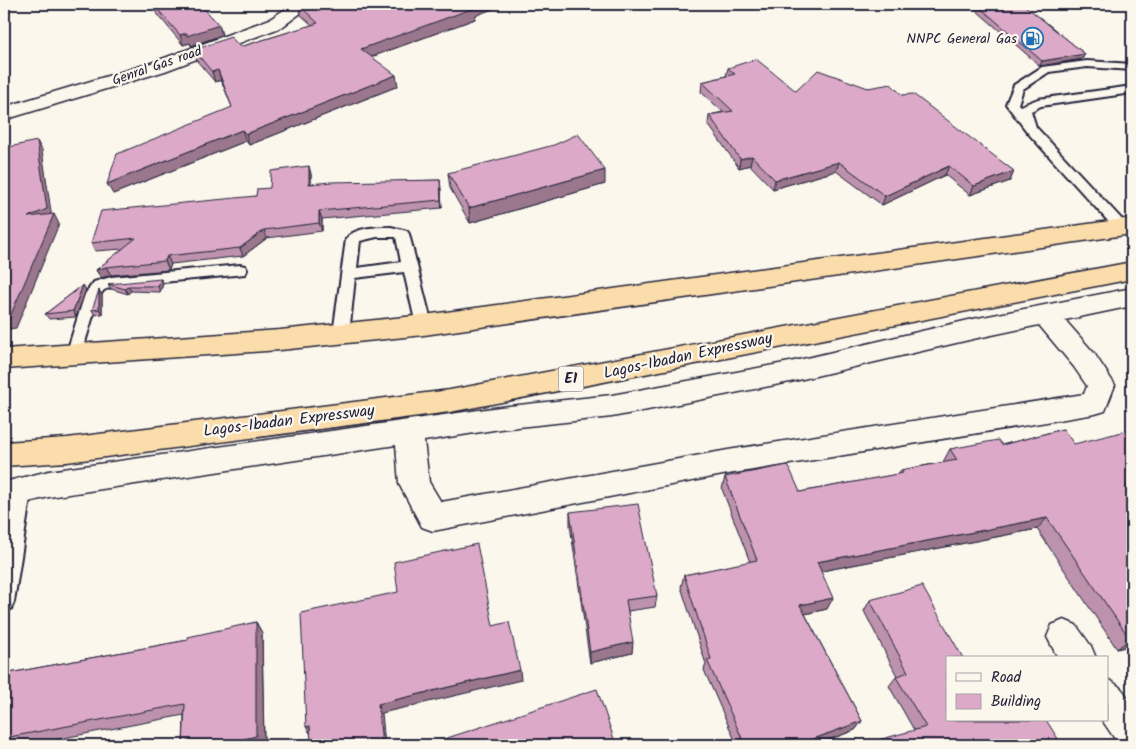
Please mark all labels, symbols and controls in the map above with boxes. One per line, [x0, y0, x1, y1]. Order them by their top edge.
fuel station icon: NNPC General Gas [1021, 27, 1045, 51]
place label: NNPC General Gas [906, 28, 1017, 50]
street label: Genral Gas road [109, 40, 206, 92]
street label: Lagos-Ibadan Expressway [601, 326, 775, 386]
road number: E1 [558, 366, 584, 392]
street label: Lagos-Ibadan Expressway [202, 398, 377, 444]
legend [946, 656, 1108, 722]
text: Road [991, 666, 1022, 690]
text: Building [991, 690, 1041, 714]

